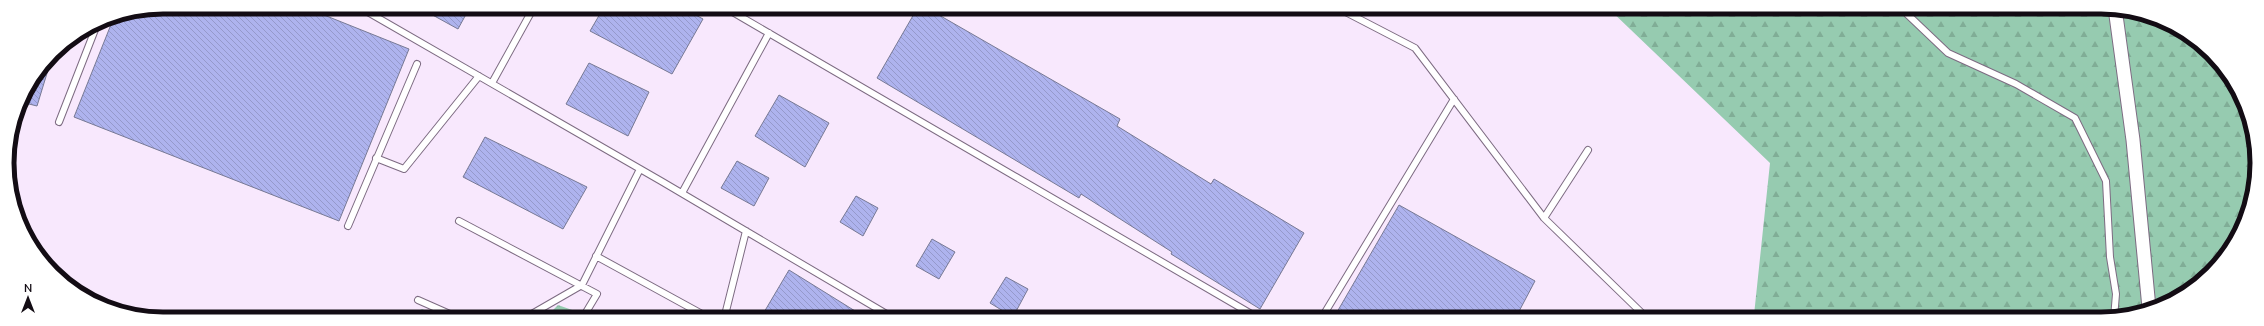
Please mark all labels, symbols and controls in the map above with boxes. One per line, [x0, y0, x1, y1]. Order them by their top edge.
north arrow [8, 278, 48, 318]
text: N [24, 281, 32, 296]

